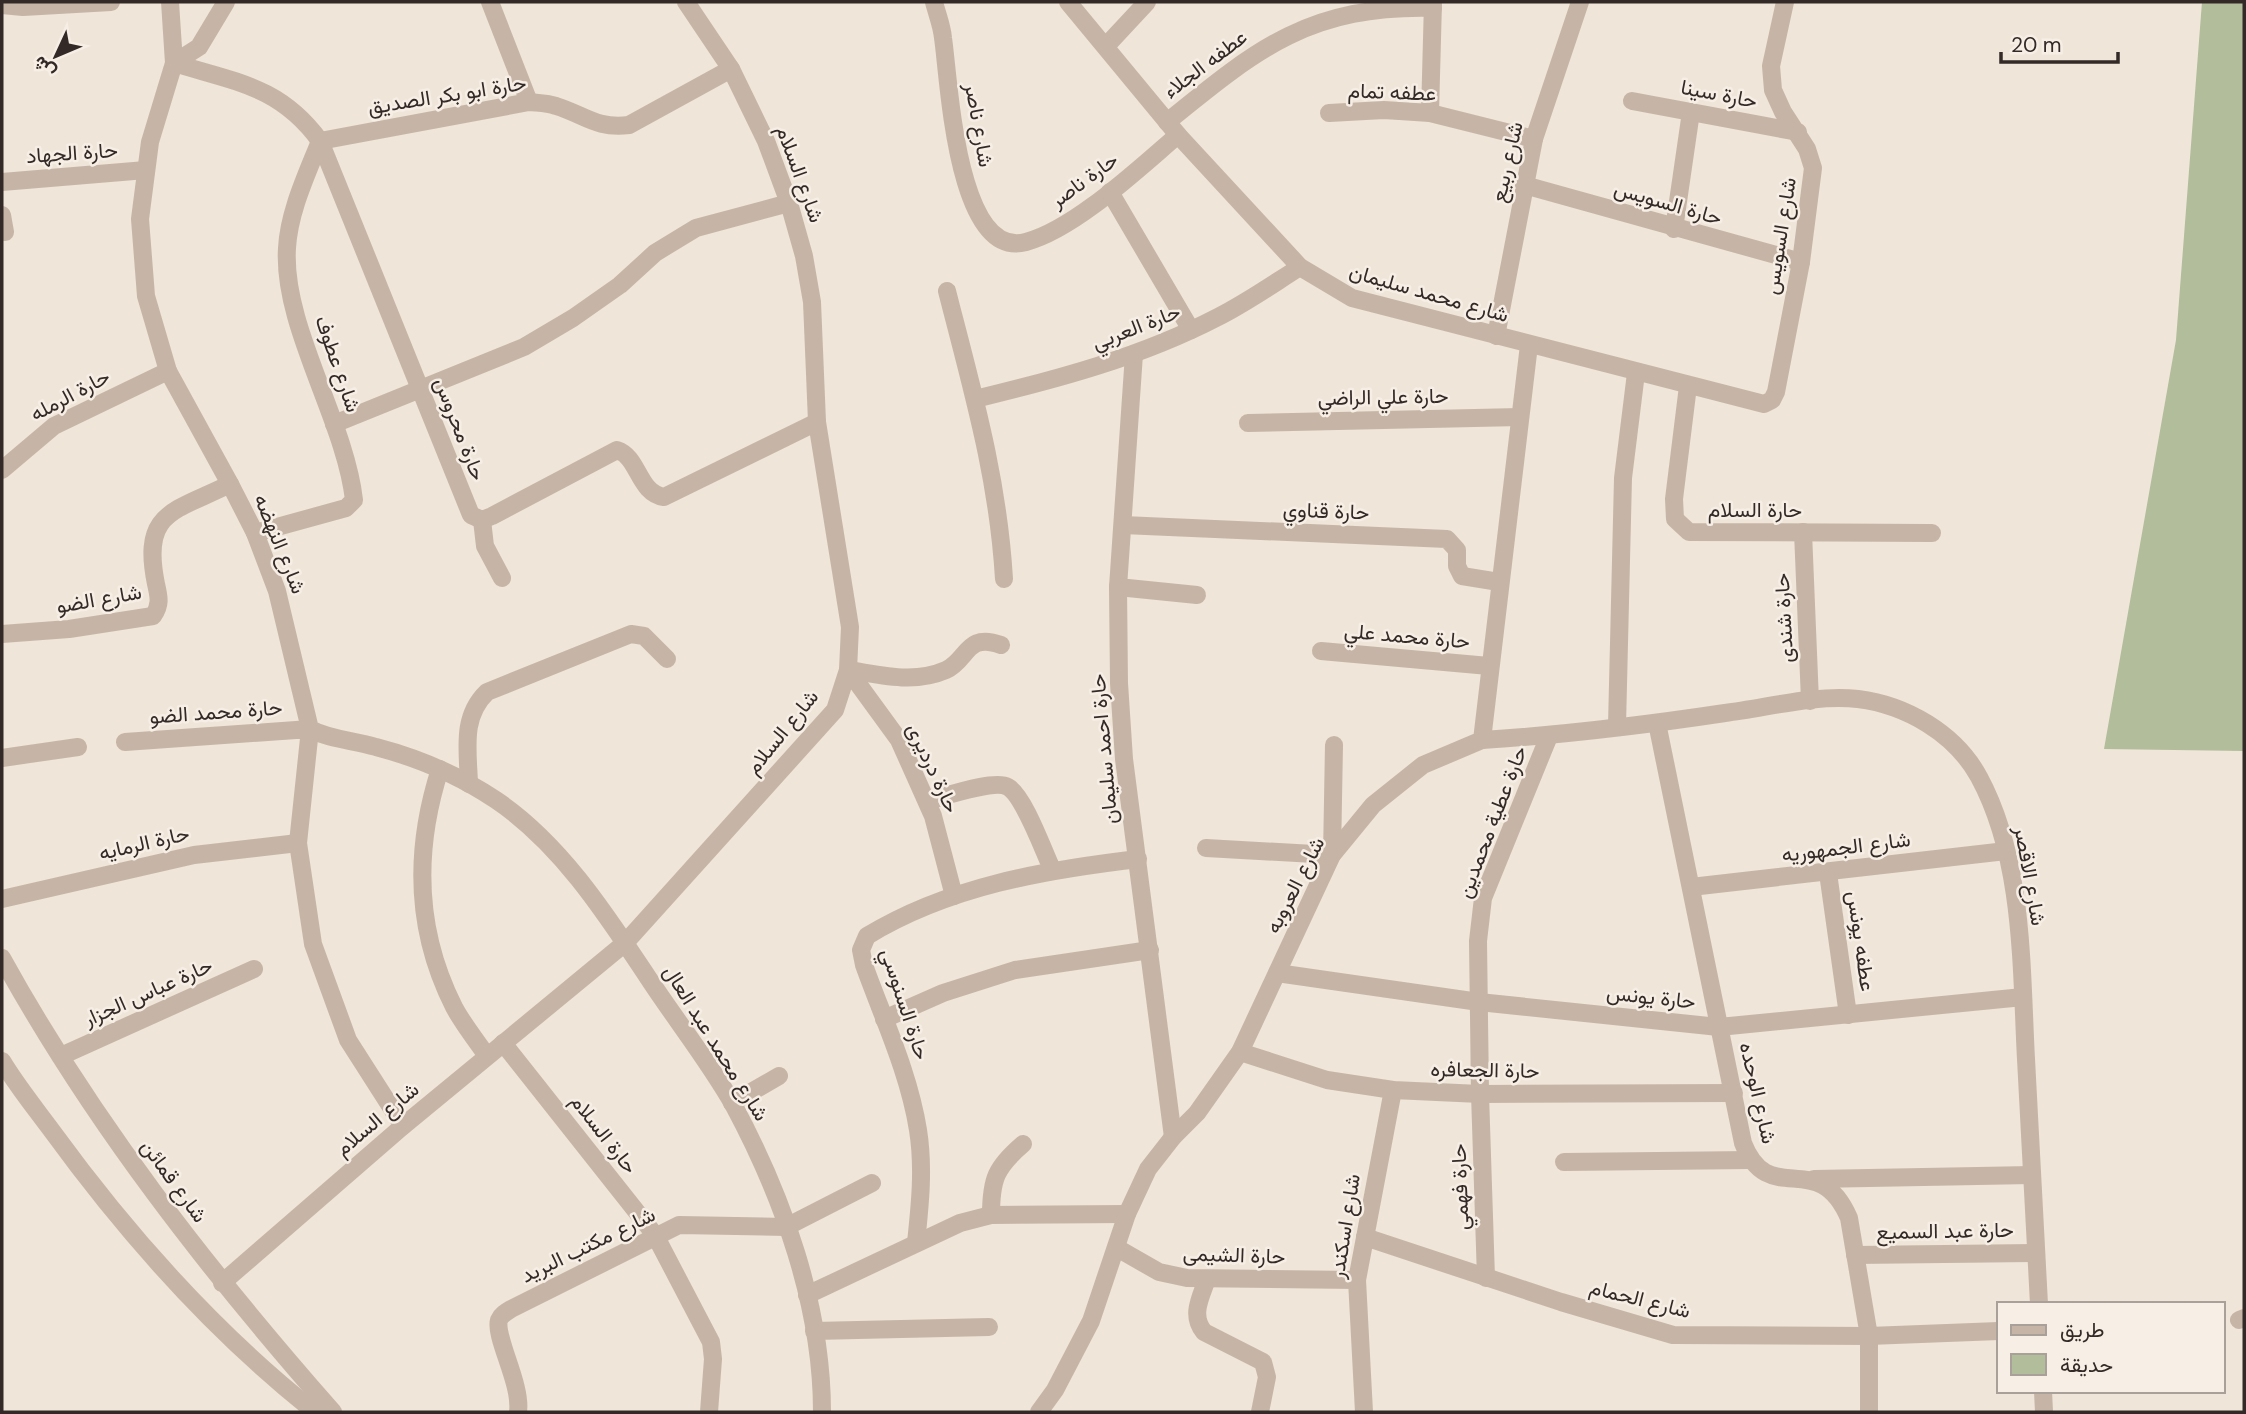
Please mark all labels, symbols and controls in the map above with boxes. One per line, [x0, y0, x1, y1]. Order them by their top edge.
north arrow [21, 21, 91, 91]
scale bar [2001, 21, 2118, 65]
street label: عطفه الجلاء [1157, 23, 1253, 105]
text: 20 m [2011, 31, 2062, 59]
text: ش [27, 50, 61, 84]
street label: حارة ابو بكر الصديق [366, 69, 528, 121]
street label: حارة سينا [1678, 73, 1760, 115]
street label: عطفه تمام [1347, 76, 1437, 108]
street label: شارع ناصر [958, 80, 1000, 169]
street label: شارع ربيع [1484, 119, 1530, 205]
street label: شارع السلام [769, 121, 831, 227]
street label: حارة الجهاد [25, 136, 119, 170]
street label: حارة ناصر [1044, 146, 1124, 215]
street label: حارة السويس [1611, 174, 1725, 232]
street label: شارع السويس [1757, 175, 1803, 297]
street label: شارع محمد سليمان [1346, 257, 1512, 329]
street label: حارة العربي [1088, 297, 1185, 359]
street label: شارع عطوف [308, 312, 368, 416]
street label: حارة الرمله [25, 362, 115, 428]
street label: حارة محروس [428, 374, 492, 484]
street label: حارة علي الراضي [1317, 382, 1449, 415]
street label: شارع النهضه [247, 490, 313, 598]
street label: حارة قناوي [1282, 495, 1370, 530]
street label: حارة السلام [1708, 496, 1802, 524]
street label: حارة شندى [1768, 572, 1800, 664]
street label: شارع الضو [54, 578, 144, 620]
street label: حارة محمد علي [1343, 617, 1471, 658]
street label: حارة احمد سليمان [1083, 673, 1125, 825]
street label: شارع السلام [739, 684, 825, 780]
street label: حارة محمد الضو [149, 693, 283, 731]
street label: حارة درديرى [900, 718, 966, 818]
street label: حارة عطية محمدين [1450, 742, 1534, 902]
street label: حارة الرمايه [96, 819, 192, 867]
street label: شارع الاقصر [2007, 823, 2053, 928]
street label: شارع الجمهوريه [1780, 825, 1912, 869]
street label: شارع العروبه [1259, 832, 1331, 938]
street label: عطفه يونس [1840, 889, 1882, 993]
street label: حارة السنوسي [871, 945, 936, 1064]
street label: حارة عباس الجزار [78, 951, 217, 1033]
street label: شارع محمد عبد العال [657, 960, 775, 1126]
street label: حارة يونس [1605, 978, 1697, 1016]
street label: شارع الوحده [1733, 1040, 1783, 1146]
street label: حارة الجعافره [1430, 1055, 1540, 1085]
street label: شارع السلام [329, 1076, 425, 1162]
street label: حارة السلام [564, 1088, 644, 1180]
street label: شارع قمائن [134, 1134, 214, 1228]
street label: حارة فهمي [1444, 1143, 1478, 1231]
street label: شارع اسكندر [1323, 1172, 1367, 1281]
street label: شارع مكتب البريد [516, 1200, 660, 1290]
street label: حارة عبد السميع [1876, 1216, 2014, 1246]
street label: حارة الشيمى [1182, 1239, 1286, 1271]
street label: شارع الحمام [1587, 1273, 1693, 1325]
legend [1997, 1302, 2225, 1393]
text: طريق [2060, 1316, 2105, 1344]
text: حديقة [2060, 1351, 2113, 1379]

